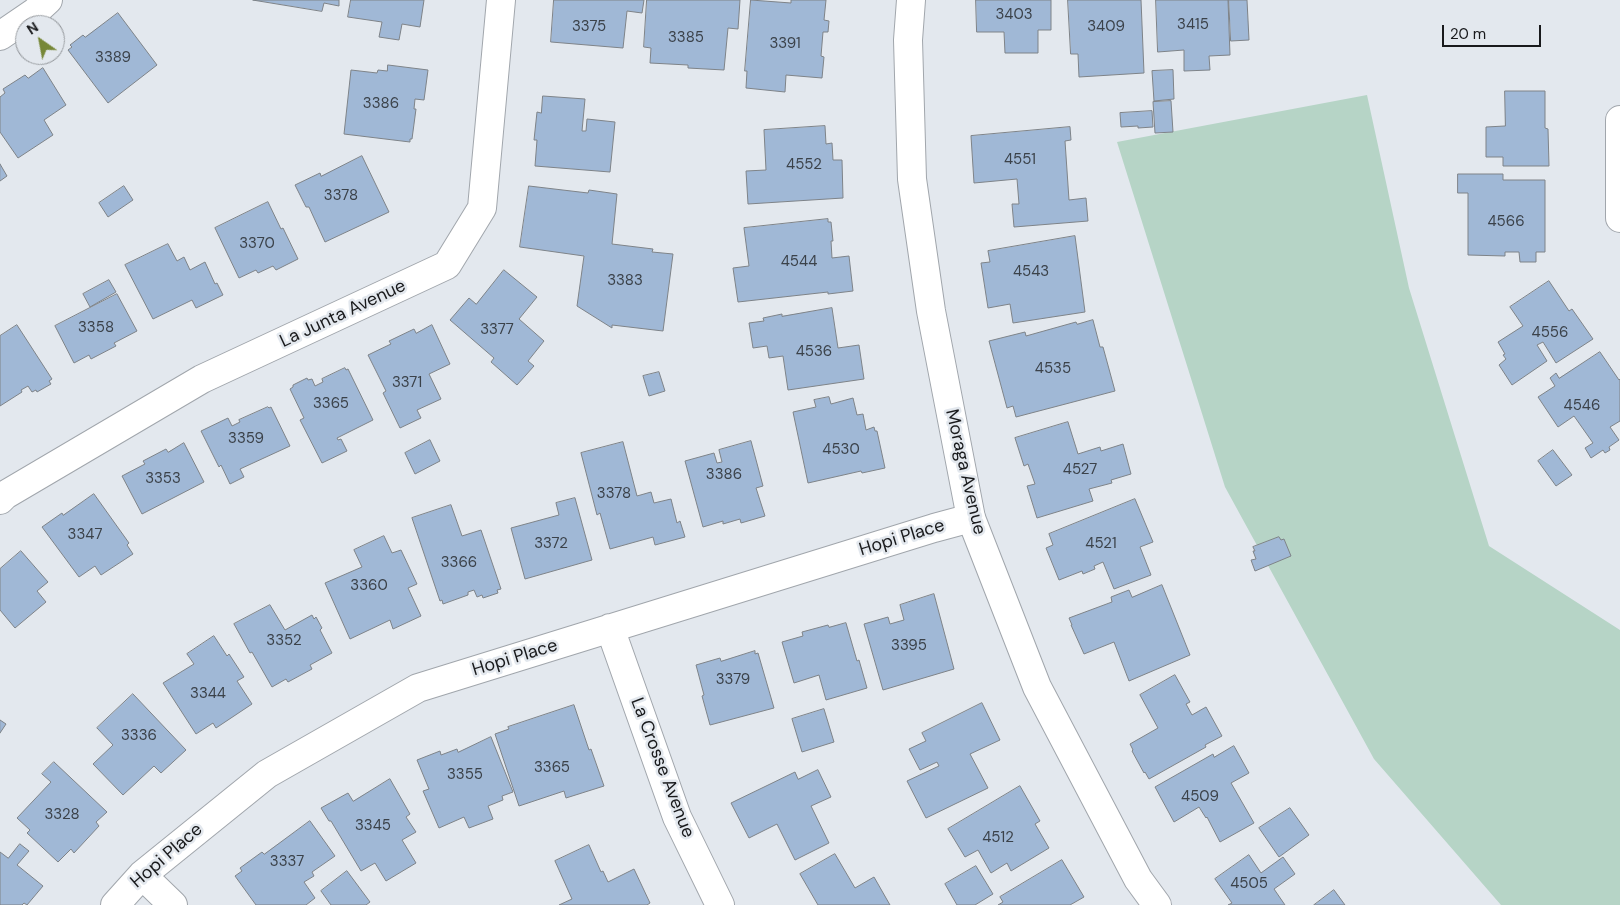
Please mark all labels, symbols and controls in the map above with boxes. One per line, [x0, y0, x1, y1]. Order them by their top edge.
house number: 3403 [995, 6, 1033, 24]
north arrow [15, 15, 65, 65]
scale bar [1445, 15, 1544, 47]
house number: 3415 [1177, 16, 1209, 34]
text: N [23, 18, 42, 39]
house number: 3375 [572, 18, 606, 36]
house number: 3409 [1087, 18, 1125, 36]
text: 20 m [1450, 24, 1486, 44]
house number: 3385 [668, 29, 704, 47]
house number: 3391 [769, 35, 801, 53]
house number: 3389 [95, 49, 131, 67]
house number: 3386 [363, 95, 399, 113]
house number: 4551 [1004, 151, 1036, 169]
house number: 4552 [786, 156, 822, 174]
house number: 3378 [324, 187, 358, 205]
house number: 4566 [1487, 213, 1525, 231]
house number: 3370 [239, 235, 275, 253]
house number: 4544 [781, 253, 817, 271]
house number: 4543 [1013, 263, 1049, 281]
house number: 3383 [607, 272, 643, 290]
street label: La Junta Avenue [277, 275, 409, 353]
house number: 3358 [78, 319, 114, 337]
house number: 3377 [480, 321, 514, 339]
house number: 4556 [1532, 324, 1568, 342]
house number: 4536 [796, 343, 832, 361]
house number: 4535 [1035, 360, 1071, 378]
house number: 3371 [392, 374, 422, 392]
house number: 3365 [313, 395, 349, 413]
house number: 4546 [1564, 397, 1600, 415]
street label: Moraga Avenue [940, 407, 990, 537]
house number: 3359 [228, 430, 264, 448]
house number: 4530 [822, 441, 860, 459]
house number: 4527 [1063, 461, 1097, 479]
house number: 3386 [706, 466, 742, 484]
house number: 3353 [145, 470, 181, 488]
house number: 3378 [597, 485, 631, 503]
street label: Hopi Place [857, 515, 947, 561]
house number: 3347 [68, 526, 102, 544]
house number: 3372 [534, 535, 568, 553]
house number: 4521 [1085, 535, 1117, 553]
house number: 3366 [441, 554, 477, 572]
house number: 3360 [350, 577, 388, 595]
house number: 3352 [266, 632, 302, 650]
street label: Hopi Place [470, 635, 560, 681]
house number: 3395 [891, 637, 927, 655]
house number: 3379 [716, 671, 750, 689]
house number: 3344 [190, 685, 226, 703]
street label: La Crosse Avenue [625, 695, 699, 841]
house number: 3336 [121, 727, 157, 745]
house number: 3365 [534, 759, 570, 777]
house number: 3355 [447, 766, 483, 784]
house number: 4509 [1181, 788, 1219, 806]
house number: 3328 [44, 806, 80, 824]
house number: 3345 [355, 817, 391, 835]
street label: Hopi Place [127, 819, 207, 893]
house number: 4512 [982, 829, 1014, 847]
house number: 3337 [270, 853, 304, 871]
house number: 4505 [1230, 875, 1268, 893]

